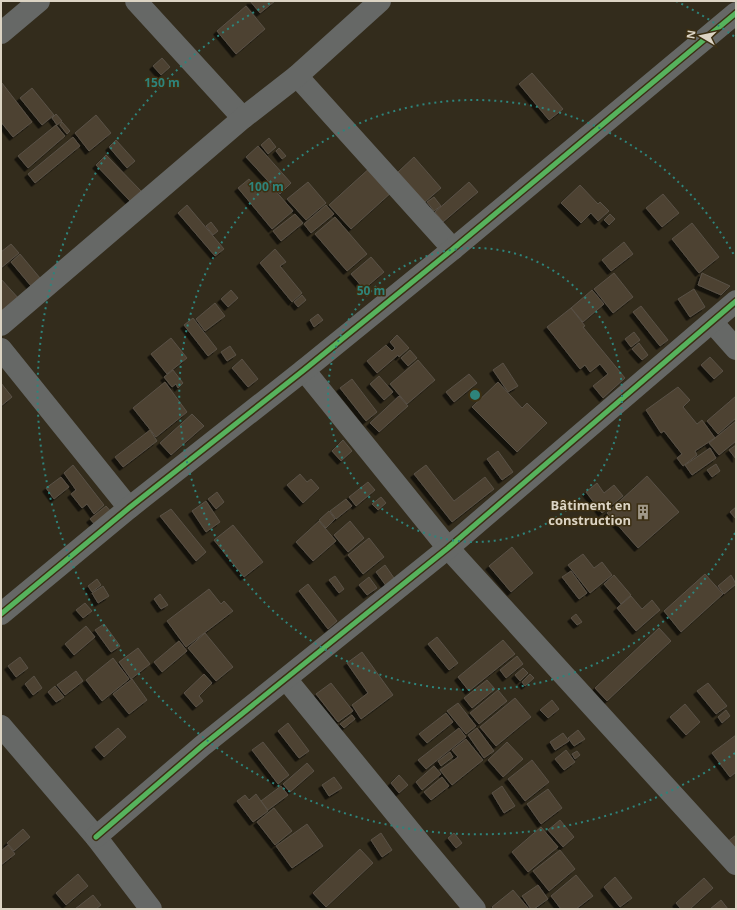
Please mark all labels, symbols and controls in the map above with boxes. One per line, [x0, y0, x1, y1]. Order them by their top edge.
north arrow [681, 16, 721, 56]
text: N [683, 29, 699, 40]
text: 150 m [144, 74, 180, 91]
text: 100 m [248, 178, 284, 195]
text: 50 m [357, 282, 385, 299]
centre of rings [468, 388, 482, 402]
place label: Bâtiment en construction [548, 496, 631, 529]
building icon: Bâtiment en construction [634, 503, 652, 521]

